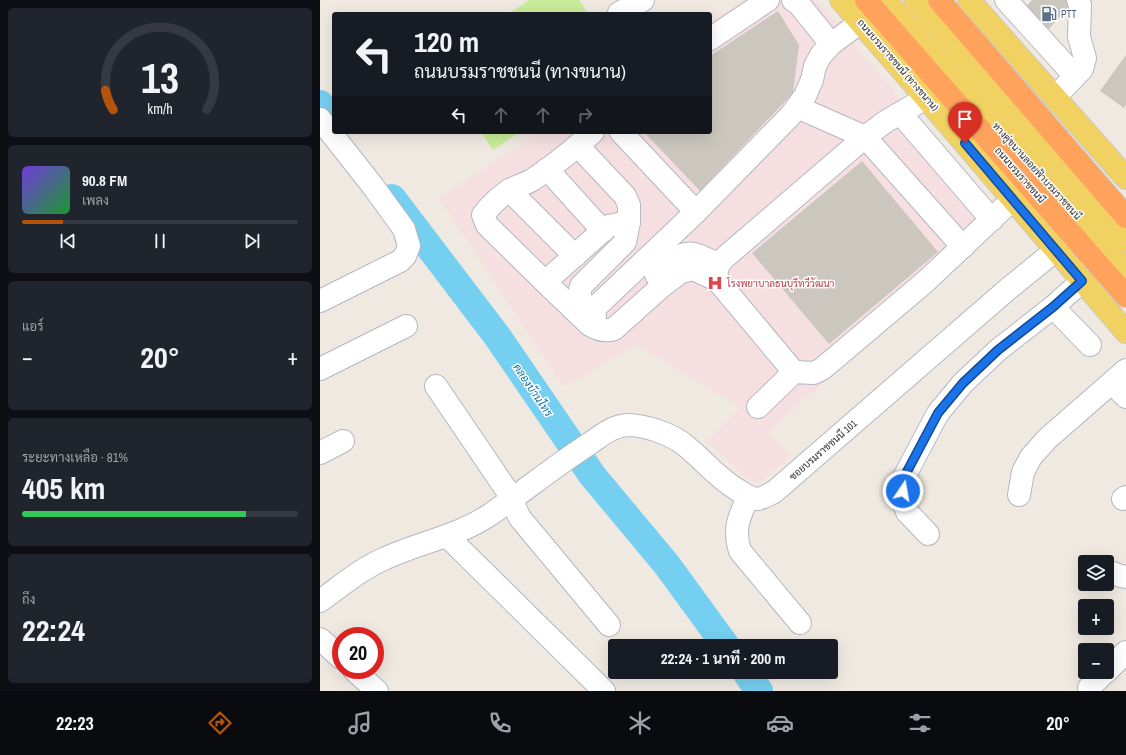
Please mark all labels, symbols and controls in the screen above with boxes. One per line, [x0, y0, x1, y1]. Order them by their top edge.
fuel station icon: PTT [1040, 5, 1058, 23]
place label: PTT [1061, 8, 1077, 21]
street label: ถนนบรมราชชนนี (ทางขนาน) [854, 16, 942, 114]
text: 120 m [414, 23, 479, 61]
icon: left [348, 28, 400, 80]
text: 13 [141, 50, 179, 106]
text: ถนนบรมราชชนนี (ทางขนาน) [414, 59, 626, 84]
text: km/h [147, 99, 173, 118]
pin [948, 102, 982, 143]
icon: left [448, 104, 470, 126]
icon: ahead [490, 104, 512, 126]
icon: ahead [532, 104, 554, 126]
icon: right [574, 104, 596, 126]
icon: arrive [954, 108, 976, 130]
street label: ทางคู่ขนานลอยฟ้าบรมราชชนนี [989, 119, 1084, 223]
street label: ถนนบรมราชชนนี [992, 144, 1048, 206]
text: 90.8 FM [82, 170, 127, 191]
text: เพลง [82, 192, 109, 209]
icon: previous [57, 230, 79, 252]
icon: pause [149, 230, 171, 252]
icon: next [241, 230, 263, 252]
hospital icon: โรงพยาบาลธนบุรีทวีวัฒนา [706, 274, 724, 292]
place label: โรงพยาบาลธนบุรีทวีวัฒนา [726, 277, 835, 291]
text: แอร์ [22, 318, 43, 335]
text: 20° [140, 337, 180, 377]
text: − [22, 342, 33, 372]
text: + [287, 342, 298, 372]
water label: คลองบ้านไทร [510, 360, 557, 420]
street label: ซอยบรมราชชนนี 101 [786, 417, 860, 483]
text: ระยะทางเหลือ · 81% [22, 449, 128, 466]
text: 405 km [22, 468, 105, 508]
position arrow [882, 470, 924, 512]
map controls [1078, 555, 1114, 679]
button: layers [1078, 555, 1114, 591]
text: ถึง [22, 591, 35, 608]
button: + [1078, 599, 1114, 635]
text: 22:24 [22, 610, 85, 650]
speed limit sign: 20 [332, 627, 384, 679]
button: − [1078, 643, 1114, 679]
text: 22:24 · 1 นาที · 200 m [661, 648, 785, 669]
icon: directions [206, 709, 234, 737]
icon: music [346, 709, 374, 737]
icon: phone [486, 709, 514, 737]
icon: climate [626, 709, 654, 737]
icon: car [766, 709, 794, 737]
icon: filters [906, 709, 934, 737]
text: 22:23 [56, 711, 94, 736]
text: 20° [1046, 711, 1070, 736]

